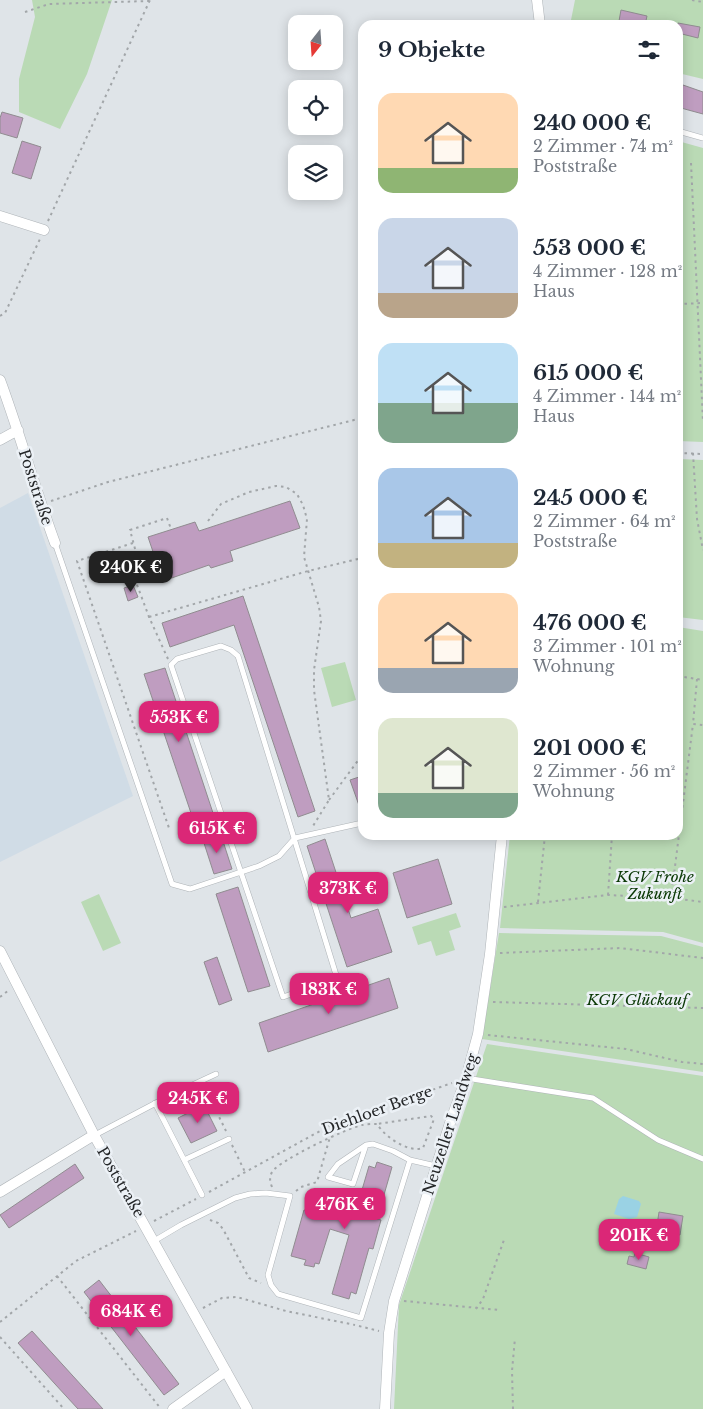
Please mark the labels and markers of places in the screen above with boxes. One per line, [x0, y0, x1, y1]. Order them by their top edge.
pin: 240K € [90, 550, 172, 593]
pin: 553K € [138, 700, 220, 743]
pin: 615K € [176, 812, 258, 854]
pin: 373K € [307, 872, 389, 914]
pin: 183K € [288, 972, 370, 1015]
pin: 245K € [157, 1082, 239, 1124]
pin: 476K € [304, 1188, 386, 1230]
pin: 201K € [598, 1218, 680, 1261]
pin: 684K € [90, 1294, 172, 1337]

